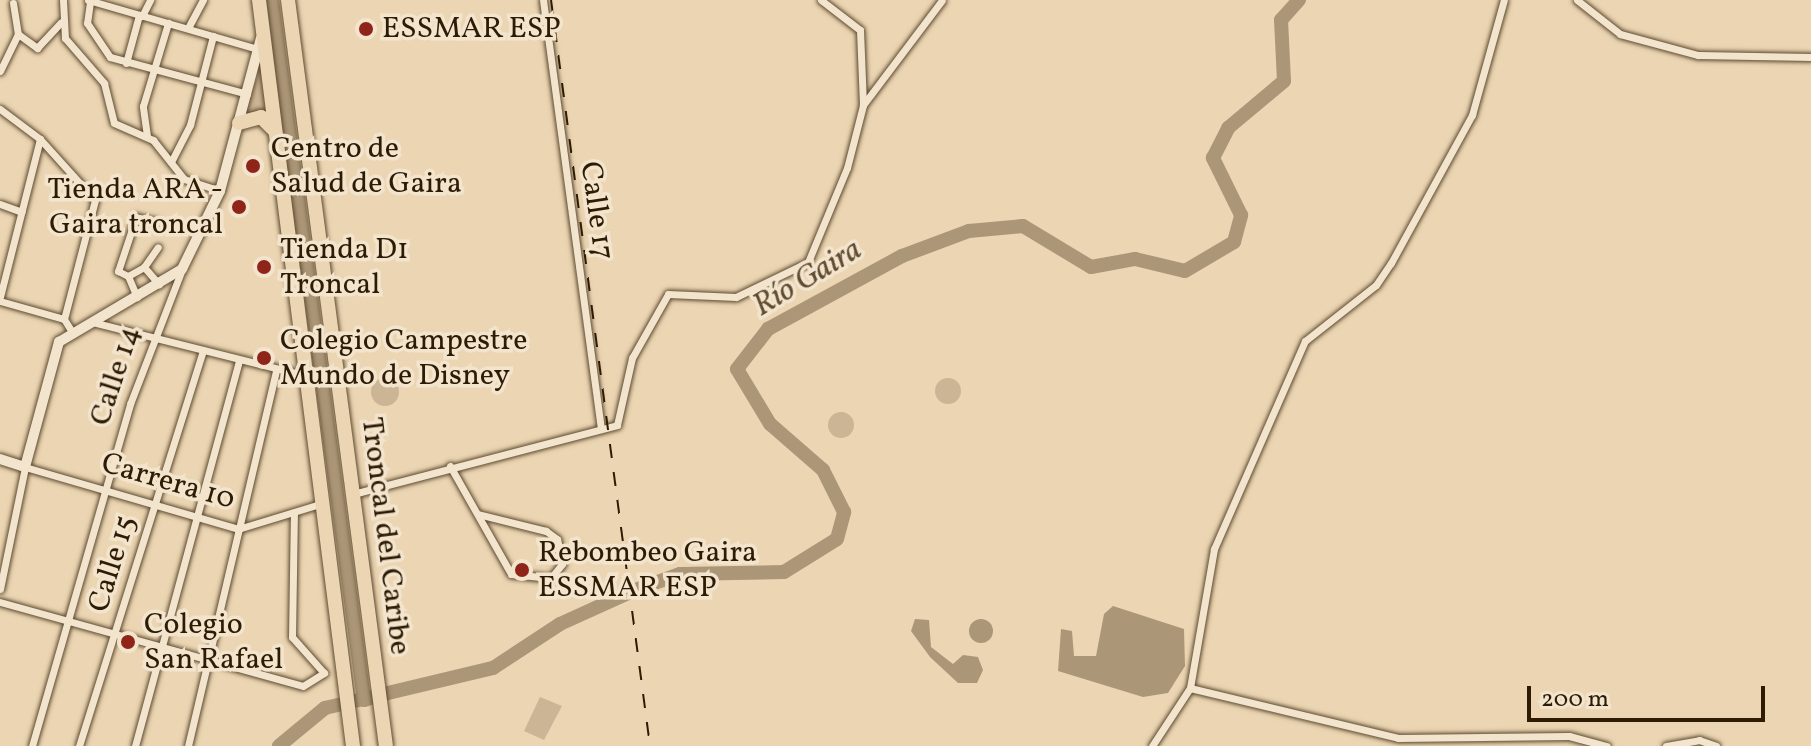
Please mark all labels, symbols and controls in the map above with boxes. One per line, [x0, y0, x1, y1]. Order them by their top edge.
place label: ESSMAR ESP [382, 11, 561, 47]
marker: ESSMAR ESP [357, 20, 375, 38]
place label: Centro de Salud de Gaira [271, 131, 462, 202]
marker: Centro de Salud de Gaira [242, 155, 264, 177]
street label: Calle 17 [571, 160, 621, 262]
place label: Tienda ARA - Gaira troncal [47, 172, 223, 242]
marker: Tienda ARA - Gaira troncal [230, 198, 248, 216]
place label: Tienda D1 Troncal [280, 232, 409, 302]
water label: Río Gaira [747, 232, 869, 326]
marker: Tienda D1 Troncal [255, 258, 273, 276]
street label: Calle 14 [83, 322, 149, 430]
place label: Colegio Campestre Mundo de Disney [280, 323, 527, 394]
marker: Colegio Campestre Mundo de Disney [255, 349, 273, 367]
street label: Troncal del Caribe [353, 415, 417, 657]
street label: Carrera 10 [97, 446, 239, 518]
street label: Calle 15 [81, 512, 145, 616]
place label: Rebombeo Gaira ESSMAR ESP [538, 535, 757, 606]
marker: Rebombeo Gaira ESSMAR ESP [513, 561, 531, 579]
place label: Colegio San Rafael [144, 607, 283, 678]
marker: Colegio San Rafael [119, 633, 137, 651]
scale bar [1531, 670, 1769, 720]
text: 200 m [1541, 683, 1609, 717]

